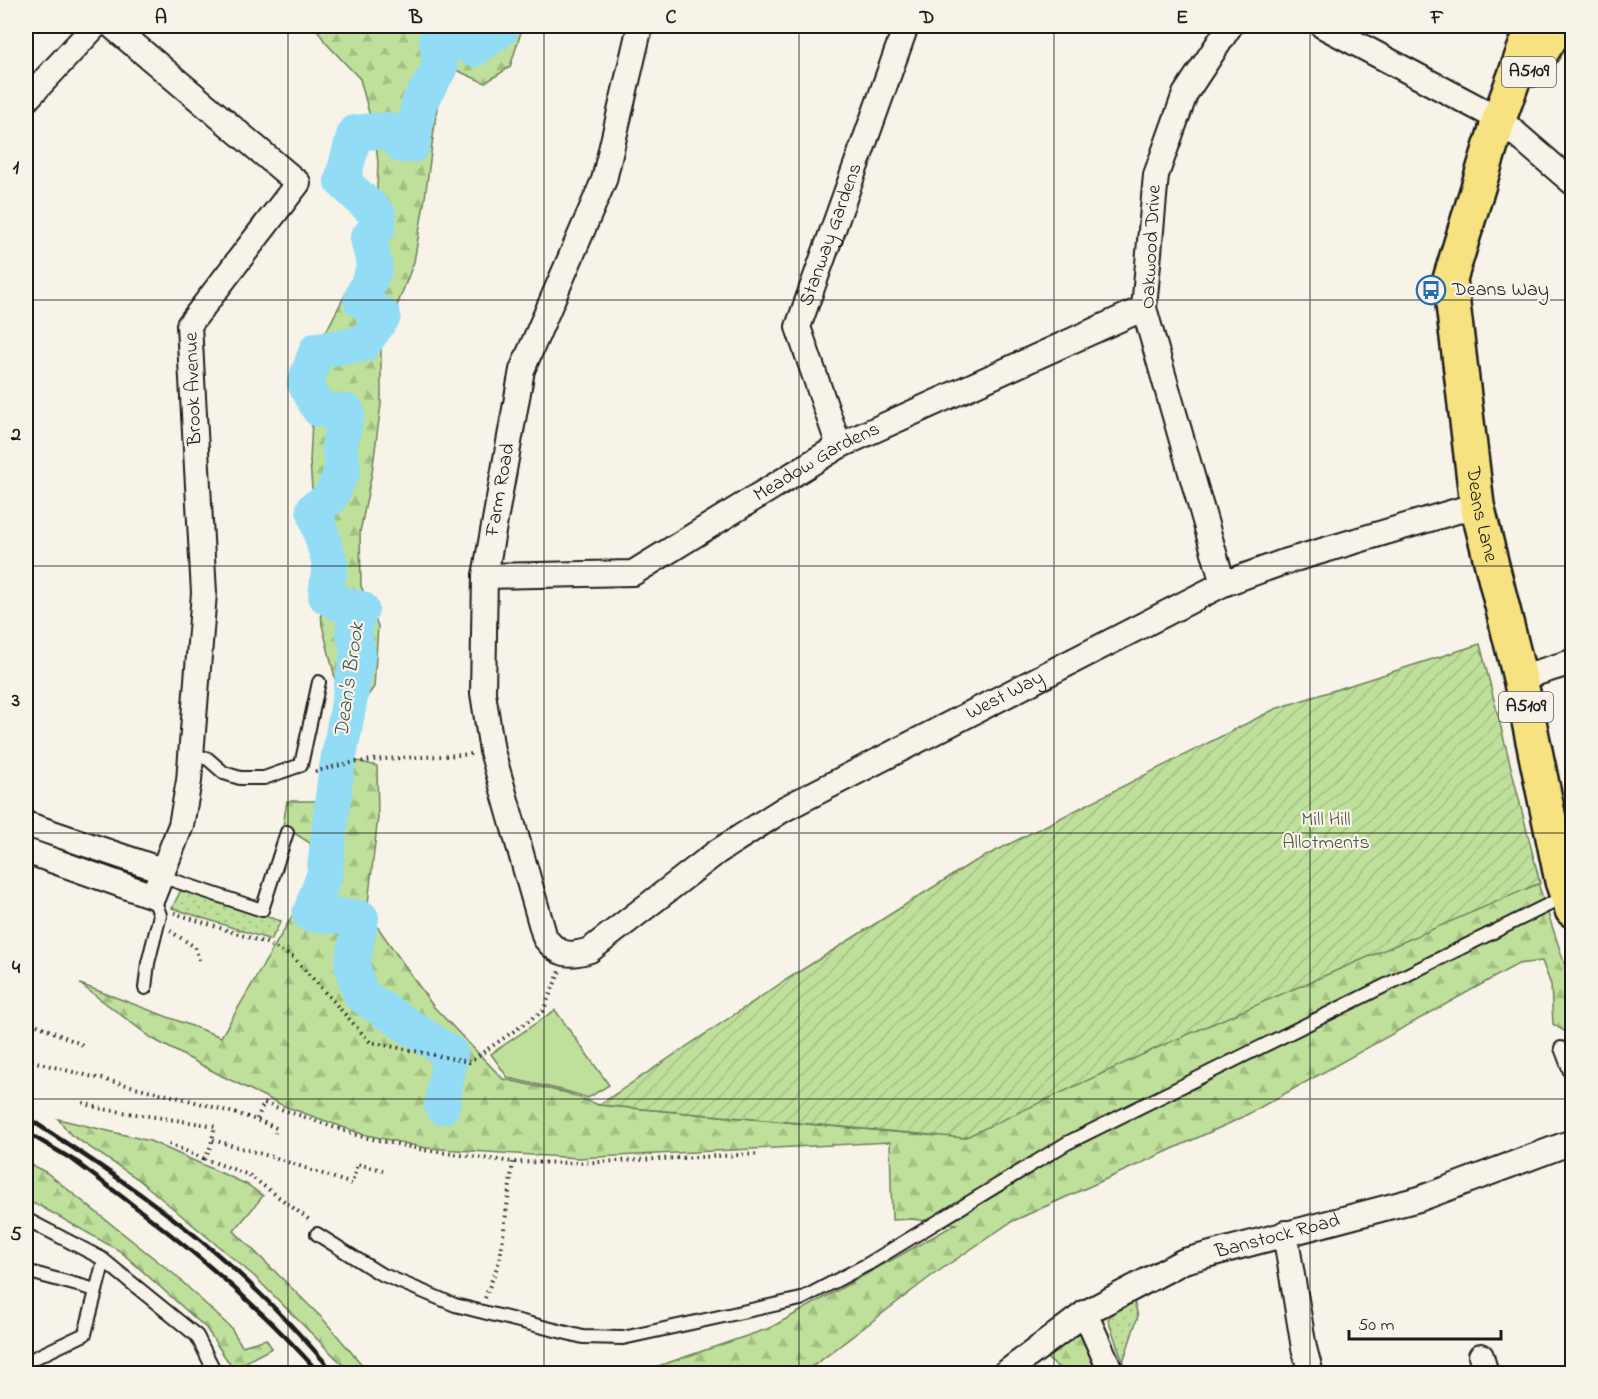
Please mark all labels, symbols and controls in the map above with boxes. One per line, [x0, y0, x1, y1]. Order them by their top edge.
text: A [155, 4, 167, 33]
text: B [408, 4, 423, 33]
text: C [666, 4, 677, 33]
text: D [919, 4, 934, 33]
text: E [1176, 4, 1188, 33]
text: F [1430, 4, 1444, 33]
road number: A5109 [1502, 57, 1556, 87]
text: 1 [13, 154, 20, 183]
street label: Stanway Gardens [792, 159, 870, 310]
street label: Oakwood Drive [1134, 184, 1170, 310]
bus stop icon: Deans Way [1415, 274, 1447, 306]
place label: Deans Way [1451, 276, 1549, 305]
street label: Brook Avenue [178, 332, 211, 447]
street label: Meadow Gardens [748, 415, 885, 510]
text: 2 [10, 421, 21, 450]
street label: Farm Road [478, 441, 523, 540]
street label: Deans Lane [1458, 464, 1505, 565]
water label: Dean's Brook [327, 620, 373, 739]
street label: West Way [961, 664, 1049, 728]
text: 3 [11, 687, 20, 716]
road number: A5109 [1499, 692, 1553, 722]
park label: Mill Hill Allotments [1282, 806, 1370, 858]
text: 4 [12, 954, 21, 983]
street label: Banstock Road [1211, 1206, 1343, 1267]
text: 5 [10, 1221, 22, 1250]
scale bar [1349, 1303, 1500, 1341]
text: 50 m [1358, 1313, 1395, 1339]

